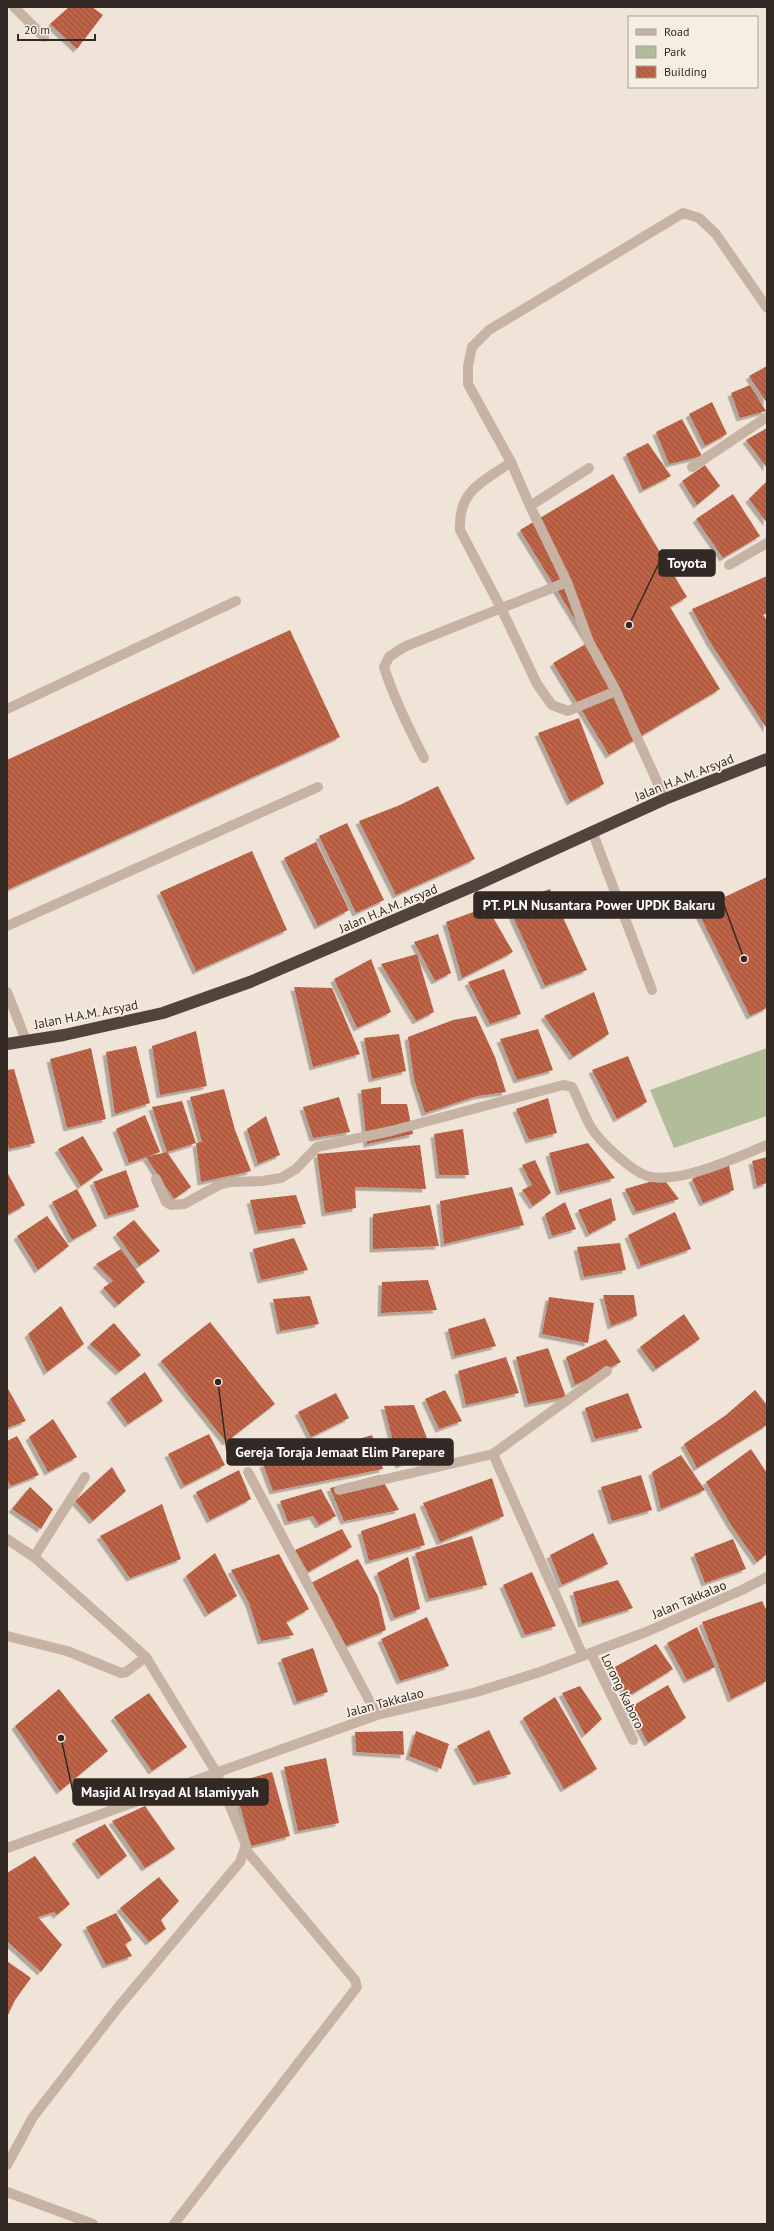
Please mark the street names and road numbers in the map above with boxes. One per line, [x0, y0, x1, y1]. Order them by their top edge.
street label: Jalan H.A.M. Arsyad [631, 750, 736, 805]
street label: Jalan H.A.M. Arsyad [335, 880, 440, 937]
street label: Jalan H.A.M. Arsyad [32, 996, 139, 1033]
street label: Jalan Takkalao [649, 1576, 729, 1623]
street label: Lorong Kaboro [597, 1651, 648, 1731]
street label: Jalan Takkalao [344, 1684, 426, 1721]

